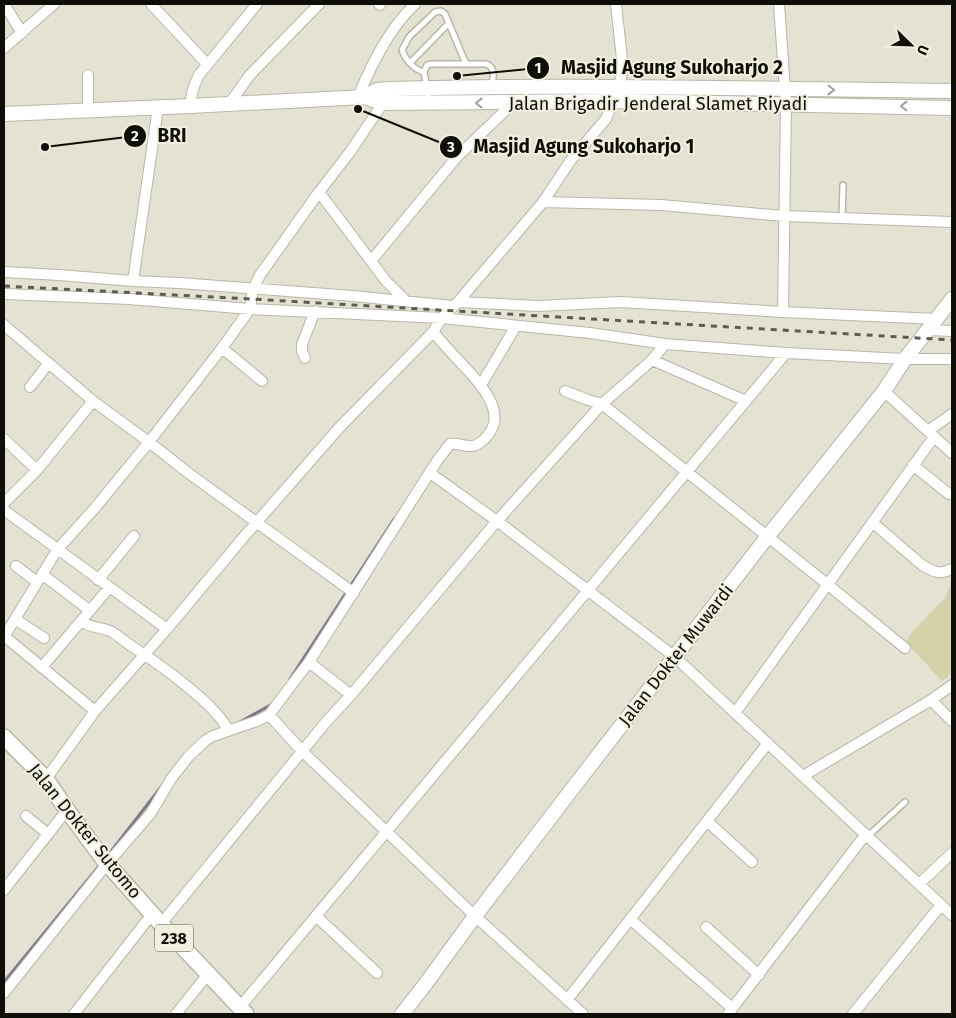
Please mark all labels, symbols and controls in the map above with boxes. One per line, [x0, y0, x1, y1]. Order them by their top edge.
north arrow [886, 20, 936, 70]
text: U [913, 42, 932, 57]
callout: Masjid Agung Sukoharjo 2 [526, 51, 793, 85]
text: Masjid Agung Sukoharjo 2 [561, 56, 783, 79]
text: 1 [535, 59, 541, 77]
one-way arrow [828, 85, 835, 95]
street label: Jalan Brigadir Jenderal Slamet Riyadi [509, 93, 807, 115]
one-way arrow [474, 98, 482, 108]
one-way arrow [899, 101, 907, 112]
callout: BRI [123, 119, 197, 153]
text: BRI [157, 124, 187, 147]
text: 2 [131, 127, 139, 145]
callout: Masjid Agung Sukoharjo 1 [438, 130, 704, 164]
text: Masjid Agung Sukoharjo 1 [474, 135, 694, 158]
text: 3 [446, 138, 455, 156]
street label: Jalan Dokter Muwardi [614, 580, 738, 730]
street label: Jalan Dokter Sutomo [24, 759, 146, 903]
road number: 238 [155, 924, 193, 951]

